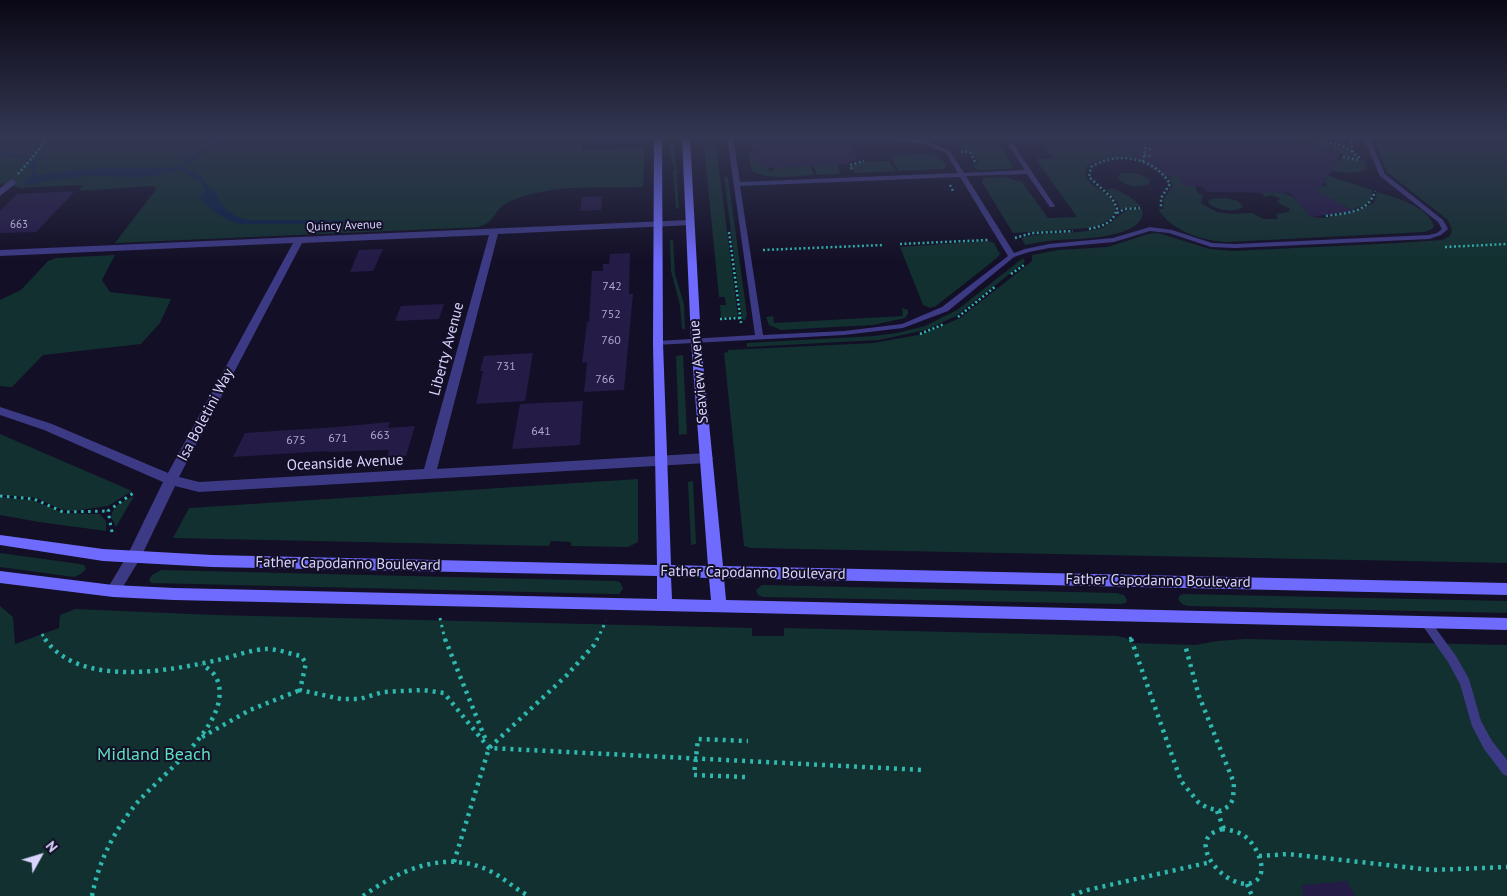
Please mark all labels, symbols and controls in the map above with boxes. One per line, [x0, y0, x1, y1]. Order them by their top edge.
street label: Quincy Avenue [306, 217, 382, 235]
house number: 663 [10, 218, 28, 232]
house number: 742 [602, 280, 622, 294]
street label: Liberty Avenue [426, 300, 468, 398]
house number: 752 [601, 308, 621, 322]
street label: Seaview Avenue [686, 320, 712, 424]
house number: 760 [601, 334, 621, 348]
house number: 731 [496, 360, 516, 374]
street label: Isa Boletini Way [174, 366, 238, 464]
house number: 766 [595, 373, 615, 387]
house number: 641 [531, 425, 551, 439]
house number: 663 [370, 429, 390, 443]
house number: 671 [328, 432, 348, 446]
house number: 675 [286, 434, 306, 448]
street label: Oceanside Avenue [286, 451, 404, 475]
street label: Father Capodanno Boulevard [255, 553, 441, 575]
street label: Father Capodanno Boulevard [660, 562, 846, 584]
street label: Father Capodanno Boulevard [1065, 570, 1251, 592]
park label: Midland Beach [97, 744, 211, 766]
north arrow [15, 831, 65, 881]
text: N [42, 837, 62, 856]

